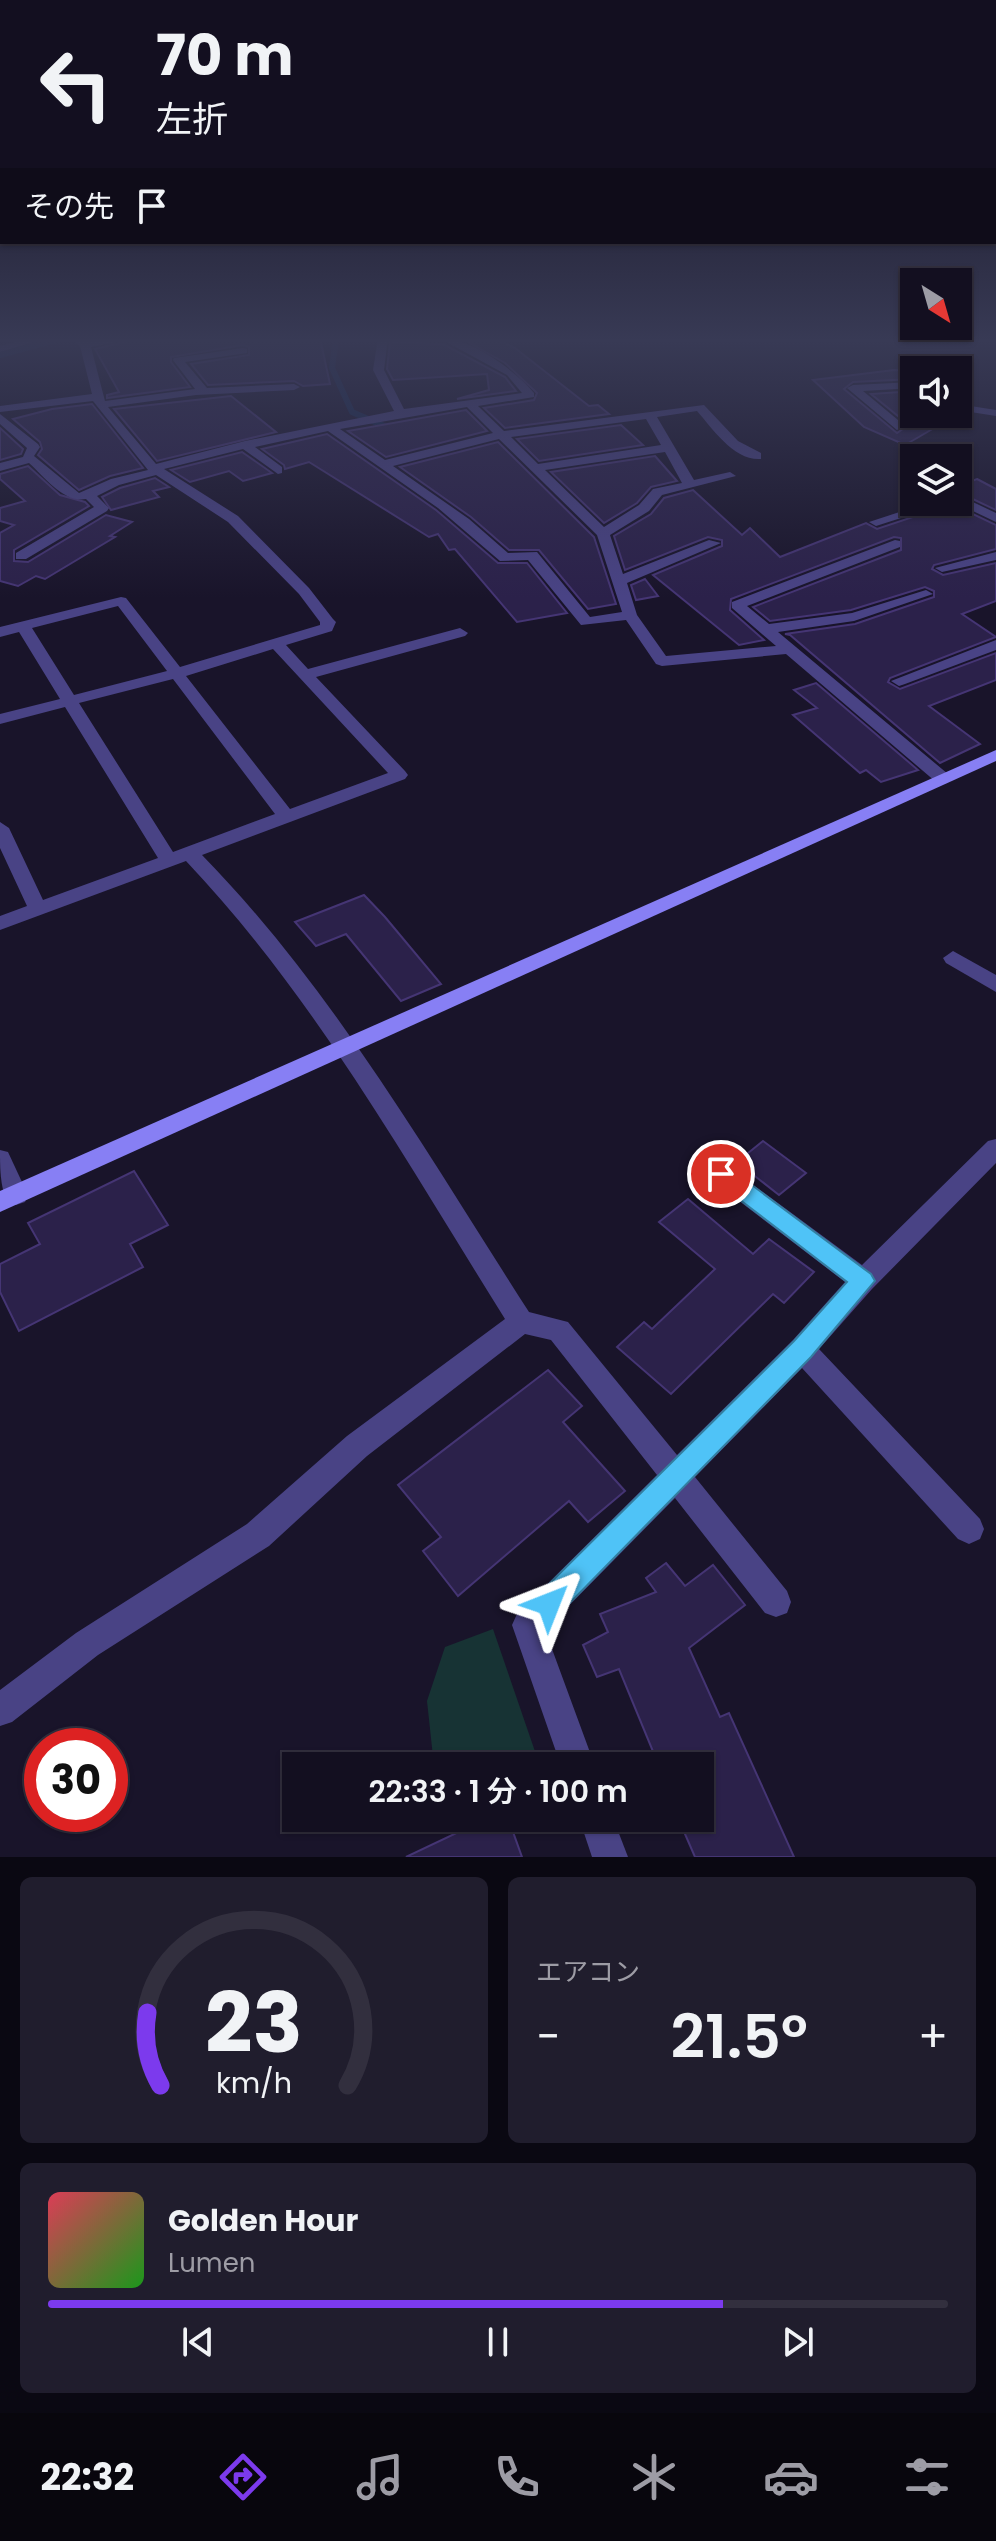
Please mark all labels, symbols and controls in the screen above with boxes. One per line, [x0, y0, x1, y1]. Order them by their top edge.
text: 70 m [156, 16, 294, 95]
icon: left [24, 32, 128, 136]
text: 左折 [156, 94, 228, 145]
icon: arrive [130, 184, 174, 228]
text: その先 [24, 185, 114, 228]
north arrow [900, 268, 972, 340]
map controls [900, 268, 972, 516]
button: sound [900, 356, 972, 428]
button: layers [900, 444, 972, 516]
pin [687, 1140, 755, 1208]
icon: arrive [699, 1152, 743, 1196]
position arrow [507, 1562, 591, 1646]
speed limit sign: 30 [24, 1728, 128, 1832]
text: 22:33 · 1 分 · 100 m [368, 1770, 628, 1813]
text: エアコン [536, 1954, 640, 1990]
text: 23 [205, 1965, 303, 2081]
text: 21.5° [671, 1995, 808, 2079]
text: − [536, 2006, 560, 2067]
text: + [918, 2006, 948, 2067]
text: km/h [216, 2063, 292, 2103]
text: Golden Hour [168, 2199, 358, 2242]
text: Lumen [168, 2245, 255, 2281]
icon: previous [176, 2320, 220, 2364]
icon: pause [476, 2320, 520, 2364]
icon: next [776, 2320, 820, 2364]
icon: directions [215, 2449, 271, 2505]
icon: music [352, 2449, 408, 2505]
icon: phone [489, 2449, 545, 2505]
icon: climate [626, 2449, 682, 2505]
icon: car [763, 2449, 819, 2505]
icon: filters [899, 2449, 955, 2505]
text: 22:32 [40, 2452, 134, 2503]

